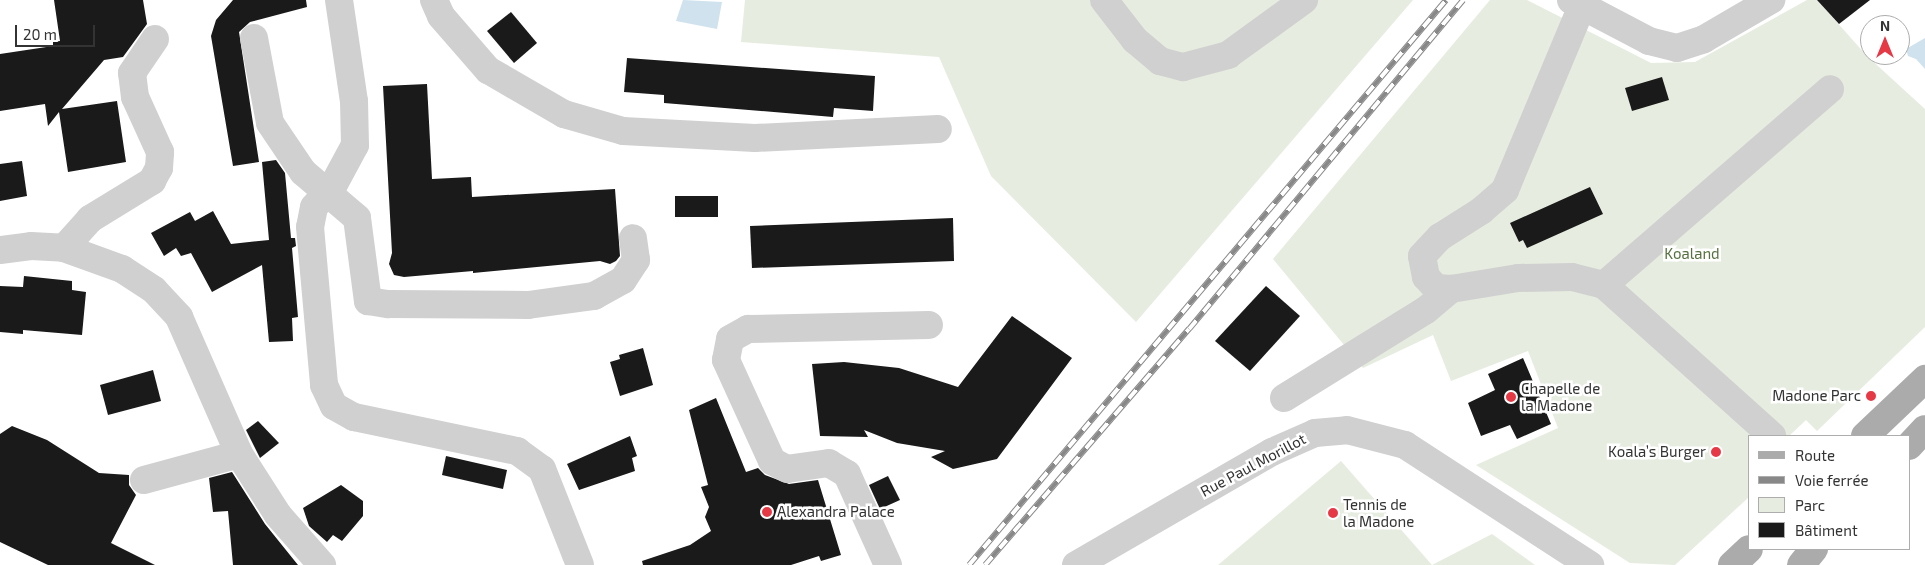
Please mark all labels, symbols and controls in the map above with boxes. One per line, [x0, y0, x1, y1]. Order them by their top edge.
scale bar [18, 15, 98, 47]
north arrow [1860, 15, 1910, 65]
text: N [1880, 17, 1890, 34]
text: 20 m [23, 25, 57, 43]
park label: Koaland [1664, 245, 1720, 263]
place label: Chapelle de la Madone [1521, 379, 1600, 414]
place label: Madone Parc [1772, 387, 1861, 405]
marker: Madone Parc [1865, 390, 1877, 402]
marker: Chapelle de la Madone [1505, 391, 1517, 403]
street label: Rue Paul Morillot [1197, 430, 1309, 500]
legend [1748, 435, 1910, 550]
place label: Koala’s Burger [1608, 443, 1706, 461]
marker: Koala’s Burger [1710, 446, 1722, 458]
text: Route [1795, 446, 1835, 464]
text: Voie ferrée [1795, 471, 1869, 489]
place label: Tennis de la Madone [1343, 495, 1414, 530]
text: Parc [1795, 496, 1825, 514]
place label: Alexandra Palace [777, 503, 895, 521]
marker: Alexandra Palace [761, 506, 773, 518]
marker: Tennis de la Madone [1327, 507, 1339, 519]
text: Bâtiment [1795, 521, 1858, 539]

